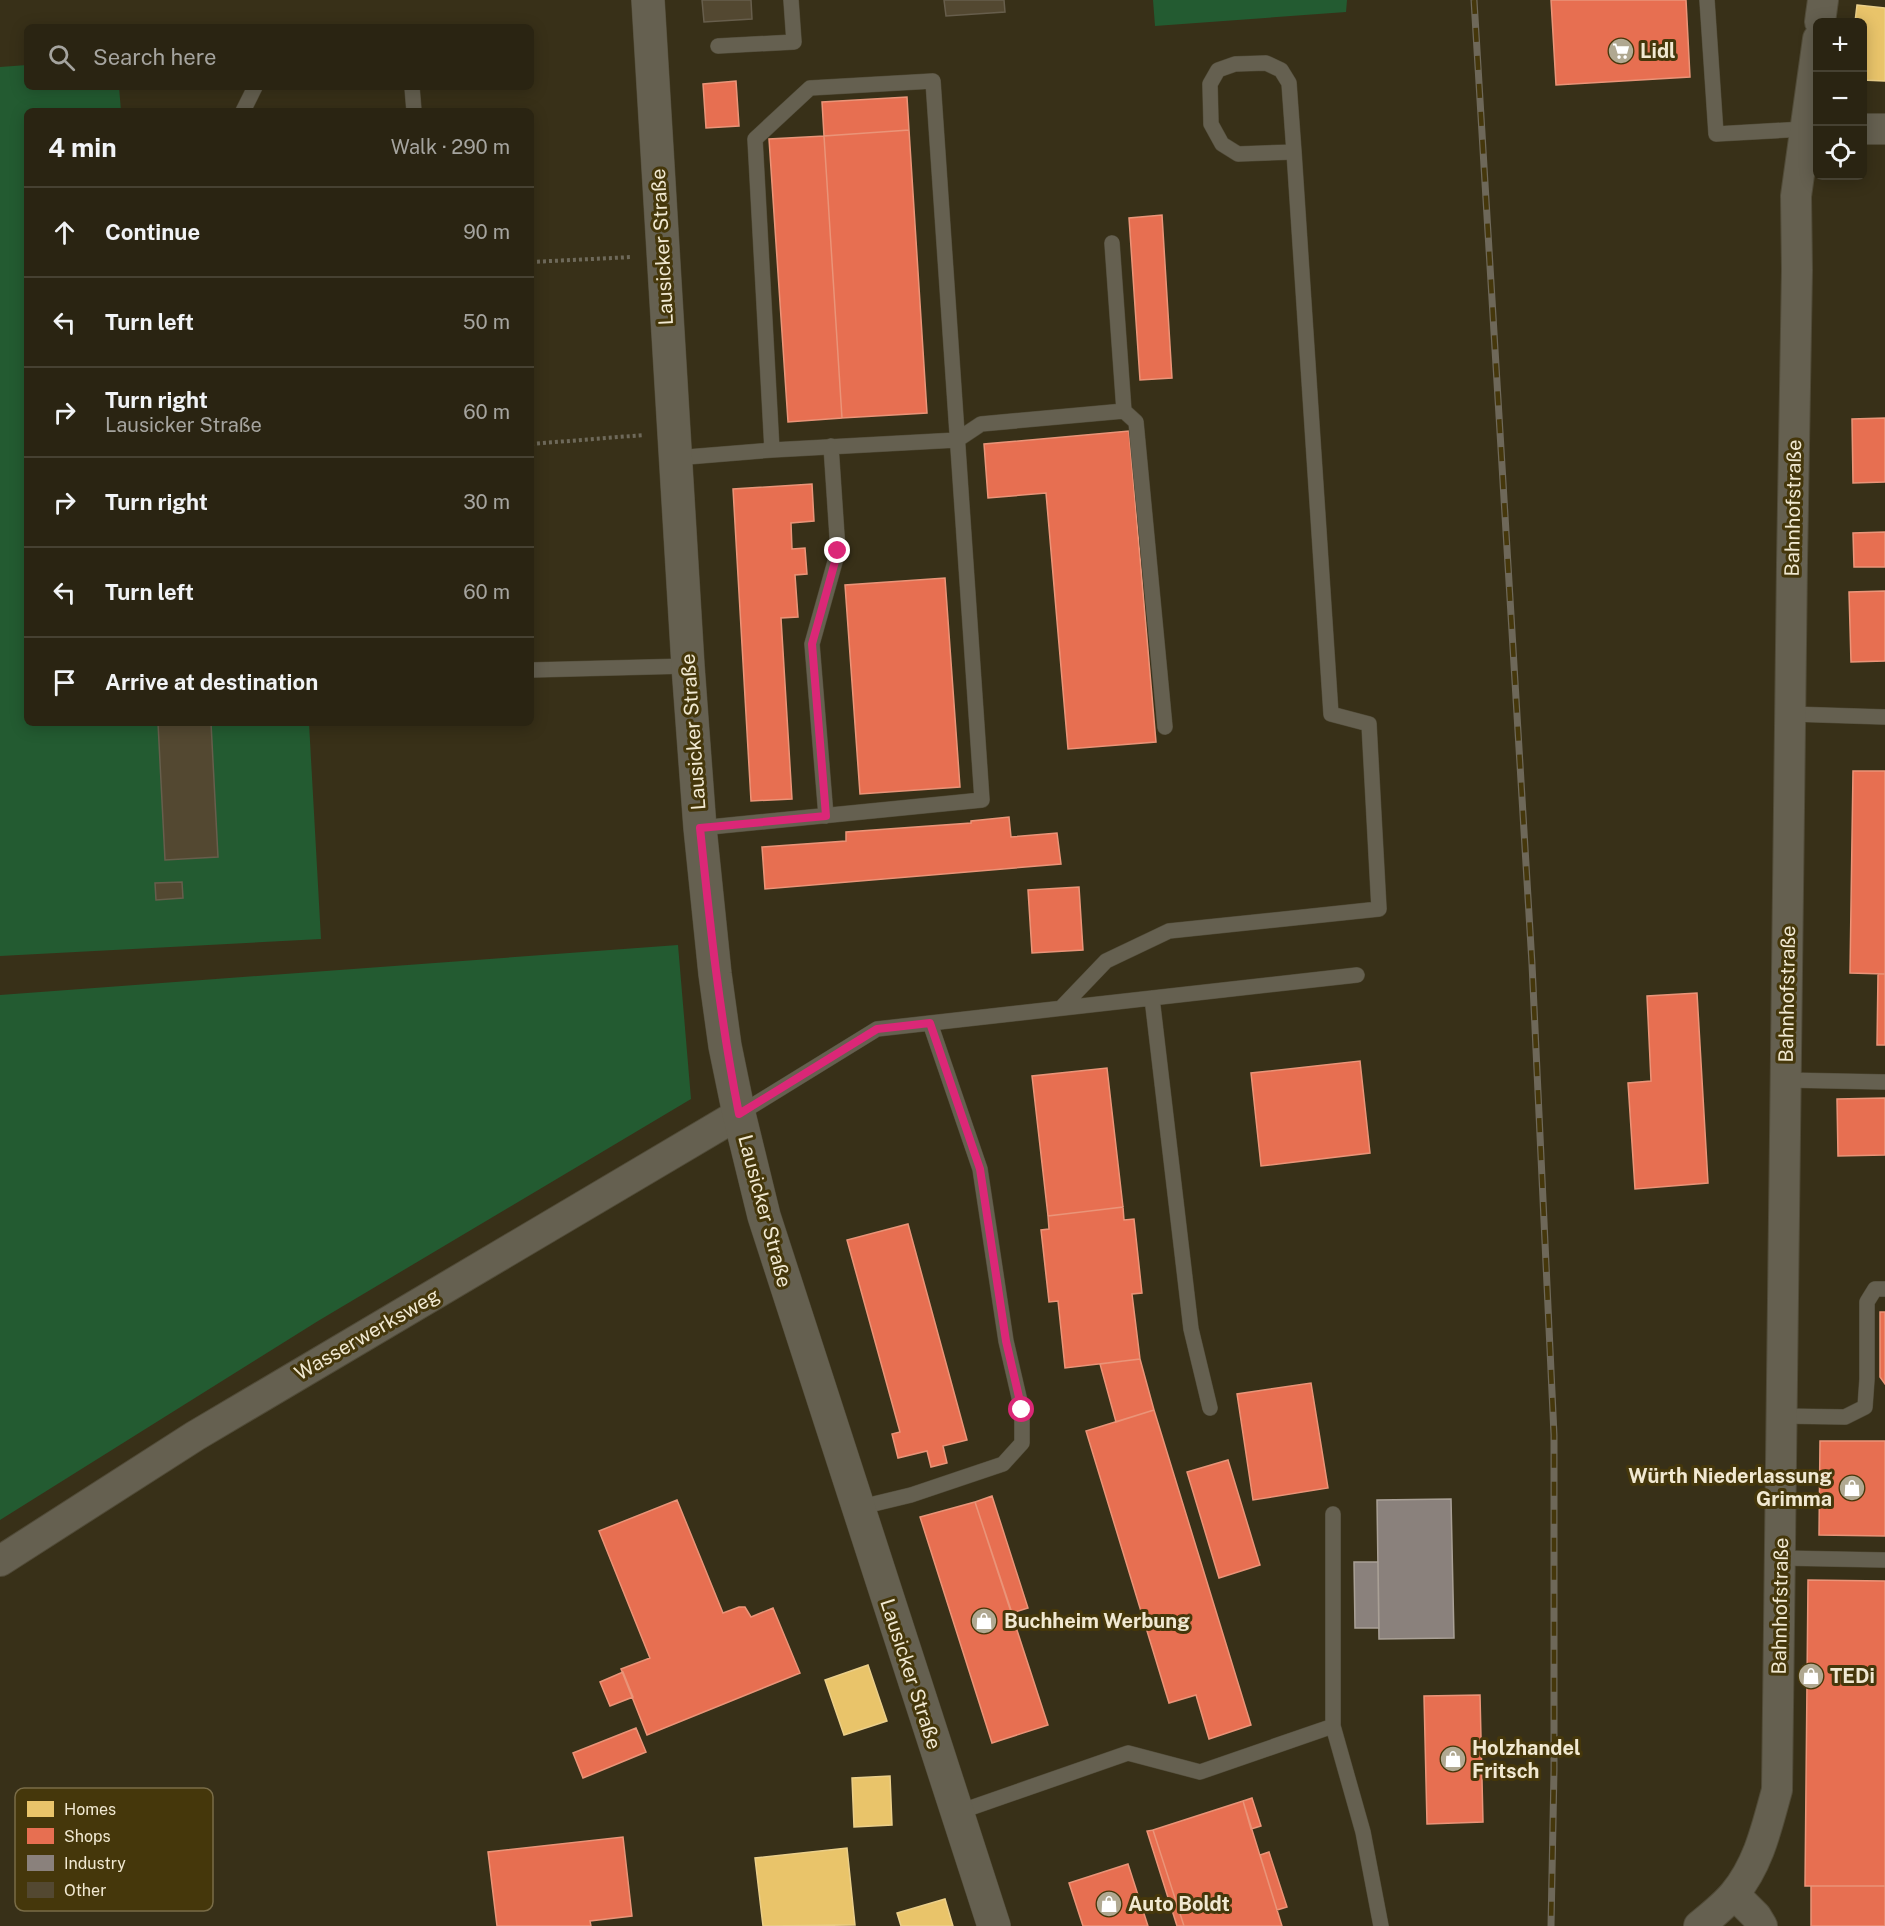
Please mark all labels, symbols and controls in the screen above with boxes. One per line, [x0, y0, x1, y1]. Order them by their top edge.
map controls [1813, 18, 1867, 180]
button: + [1813, 18, 1867, 72]
search box [24, 24, 534, 90]
supermarket icon: Lidl [1606, 36, 1636, 66]
place label: Lidl [1640, 39, 1676, 63]
icon: search [45, 41, 78, 74]
text: Search here [93, 44, 217, 70]
button: − [1813, 72, 1867, 126]
button: locate [1813, 126, 1867, 180]
text: 4 min [48, 132, 117, 163]
text: Walk · 290 m [391, 135, 510, 159]
street label: Lausicker Straße [646, 168, 678, 326]
icon: ahead [48, 216, 81, 249]
text: Continue [105, 219, 200, 245]
text: 90 m [463, 220, 510, 244]
icon: left [48, 306, 81, 339]
text: Turn left [105, 309, 194, 335]
text: 50 m [463, 310, 510, 334]
text: Turn right [105, 387, 208, 413]
icon: right [48, 396, 81, 429]
text: 60 m [463, 400, 510, 424]
text: Lausicker Straße [105, 413, 262, 437]
street label: Bahnhofstraße [1780, 439, 1806, 577]
icon: right [48, 486, 81, 519]
text: Turn right [105, 489, 208, 515]
text: 30 m [463, 490, 510, 514]
route end [824, 537, 850, 563]
icon: left [48, 576, 81, 609]
text: Turn left [105, 579, 194, 605]
text: 60 m [463, 580, 510, 604]
street label: Lausicker Straße [676, 653, 710, 811]
icon: arrive [48, 666, 81, 699]
text: Arrive at destination [105, 669, 318, 695]
street label: Bahnhofstraße [1774, 925, 1800, 1063]
street label: Lausicker Straße [733, 1132, 797, 1290]
street label: Wasserwerksweg [290, 1283, 444, 1385]
route start [1008, 1396, 1034, 1422]
place label: Würth Niederlassung Grimma [1628, 1464, 1832, 1511]
shop icon: Würth Niederlassung Grimma [1837, 1473, 1867, 1503]
street label: Bahnhofstraße [1767, 1537, 1793, 1675]
street label: Lausicker Straße [875, 1596, 947, 1752]
shop icon: Buchheim Werbung [969, 1606, 999, 1636]
place label: Buchheim Werbung [1004, 1609, 1190, 1633]
shop icon: TEDi [1796, 1661, 1826, 1691]
place label: TEDi [1830, 1664, 1875, 1688]
place label: Holzhandel Fritsch [1472, 1736, 1581, 1783]
shop icon: Holzhandel Fritsch [1438, 1744, 1468, 1774]
legend [15, 1788, 213, 1911]
text: Homes [64, 1800, 116, 1819]
text: Shops [64, 1827, 111, 1846]
text: Industry [64, 1854, 126, 1873]
text: Other [64, 1881, 106, 1900]
shop icon: Auto Boldt [1094, 1889, 1124, 1919]
place label: Auto Boldt [1128, 1892, 1230, 1916]

